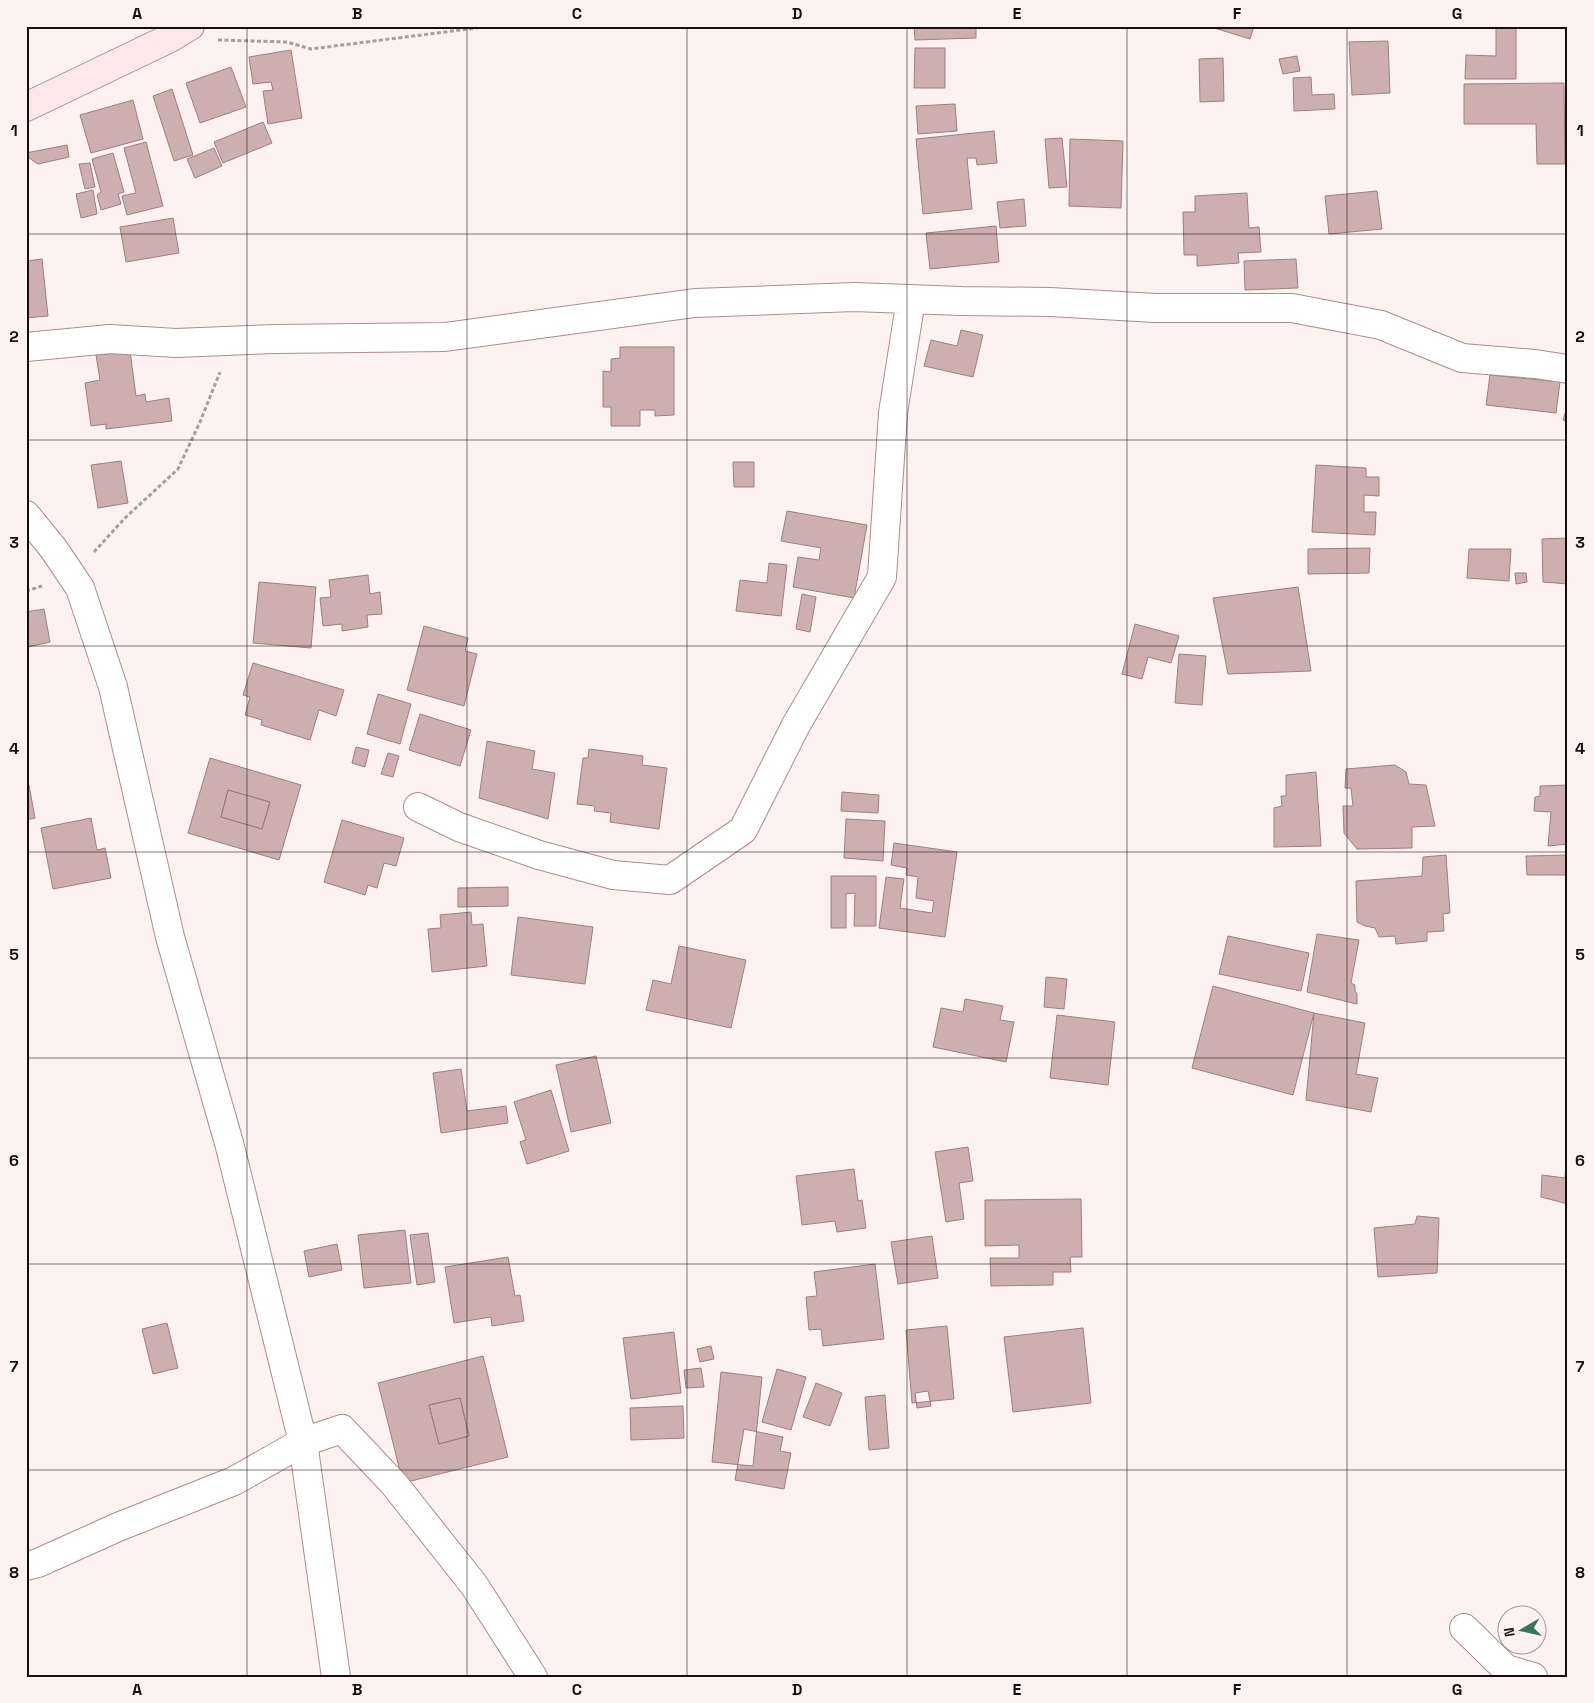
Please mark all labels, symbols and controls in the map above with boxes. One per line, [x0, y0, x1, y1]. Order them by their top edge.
text: A [132, 3, 142, 24]
text: B [352, 3, 362, 24]
text: C [572, 3, 582, 24]
text: D [792, 3, 802, 24]
text: E [1013, 3, 1022, 24]
text: F [1233, 3, 1242, 24]
text: G [1452, 3, 1462, 24]
text: 1 [10, 120, 18, 141]
text: 1 [1576, 120, 1584, 141]
text: 2 [9, 326, 19, 347]
text: 2 [1575, 326, 1585, 347]
text: 3 [9, 532, 19, 553]
text: 3 [1575, 532, 1585, 553]
text: 4 [9, 738, 19, 759]
text: 4 [1575, 738, 1585, 759]
text: 5 [9, 944, 19, 965]
text: 5 [1575, 944, 1585, 965]
text: 6 [9, 1150, 19, 1171]
text: 6 [1575, 1150, 1585, 1171]
text: 7 [10, 1356, 19, 1377]
text: 7 [1576, 1356, 1585, 1377]
text: 8 [9, 1562, 19, 1583]
text: 8 [1575, 1562, 1585, 1583]
north arrow [1496, 1606, 1546, 1656]
text: N [1500, 1626, 1519, 1638]
text: A [132, 1679, 142, 1700]
text: B [352, 1679, 362, 1700]
text: C [572, 1679, 582, 1700]
text: D [792, 1679, 802, 1700]
text: E [1013, 1679, 1022, 1700]
text: F [1233, 1679, 1242, 1700]
text: G [1452, 1679, 1462, 1700]

